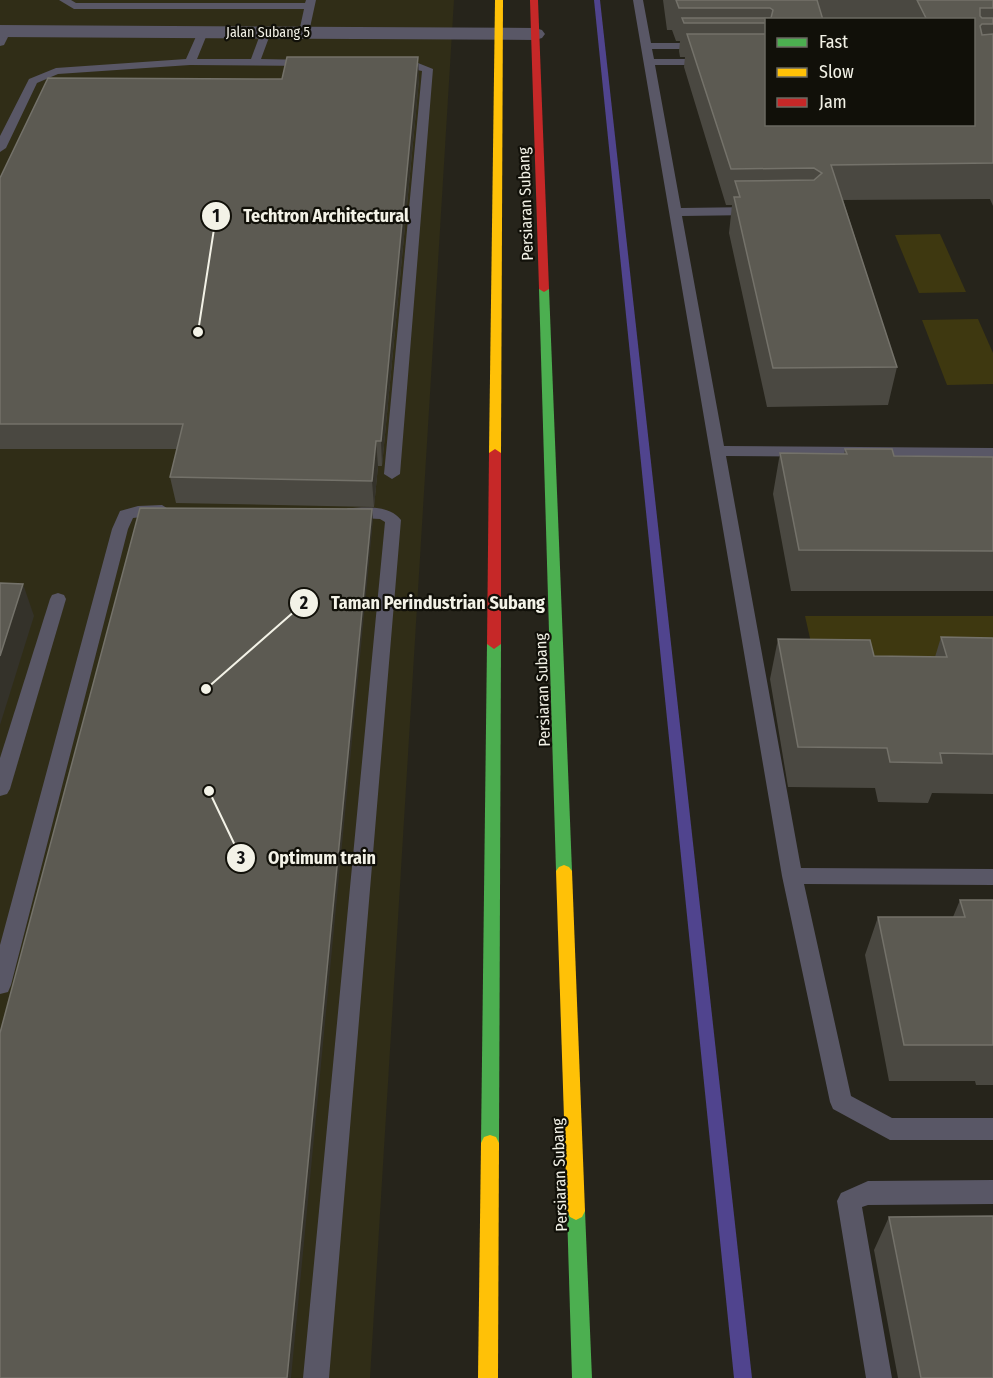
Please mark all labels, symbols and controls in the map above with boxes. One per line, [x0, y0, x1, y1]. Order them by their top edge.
legend [765, 18, 975, 126]
street label: Jalan Subang 5 [226, 24, 310, 41]
text: Fast [819, 31, 848, 53]
text: Slow [819, 61, 854, 83]
text: Jam [819, 91, 847, 113]
street label: Persiaran Subang [514, 146, 537, 261]
callout: Techtron Architectural [201, 198, 421, 234]
text: 1 [212, 205, 220, 227]
text: Techtron Architectural [243, 205, 409, 227]
callout: Taman Perindustrian Subang [289, 585, 557, 621]
text: 2 [299, 592, 308, 614]
text: Taman Perindustrian Subang [331, 592, 545, 614]
street label: Persiaran Subang [531, 632, 554, 747]
callout: Optimum train [226, 840, 388, 876]
text: 3 [236, 847, 246, 869]
text: Optimum train [268, 847, 376, 869]
street label: Persiaran Subang [548, 1117, 571, 1232]

